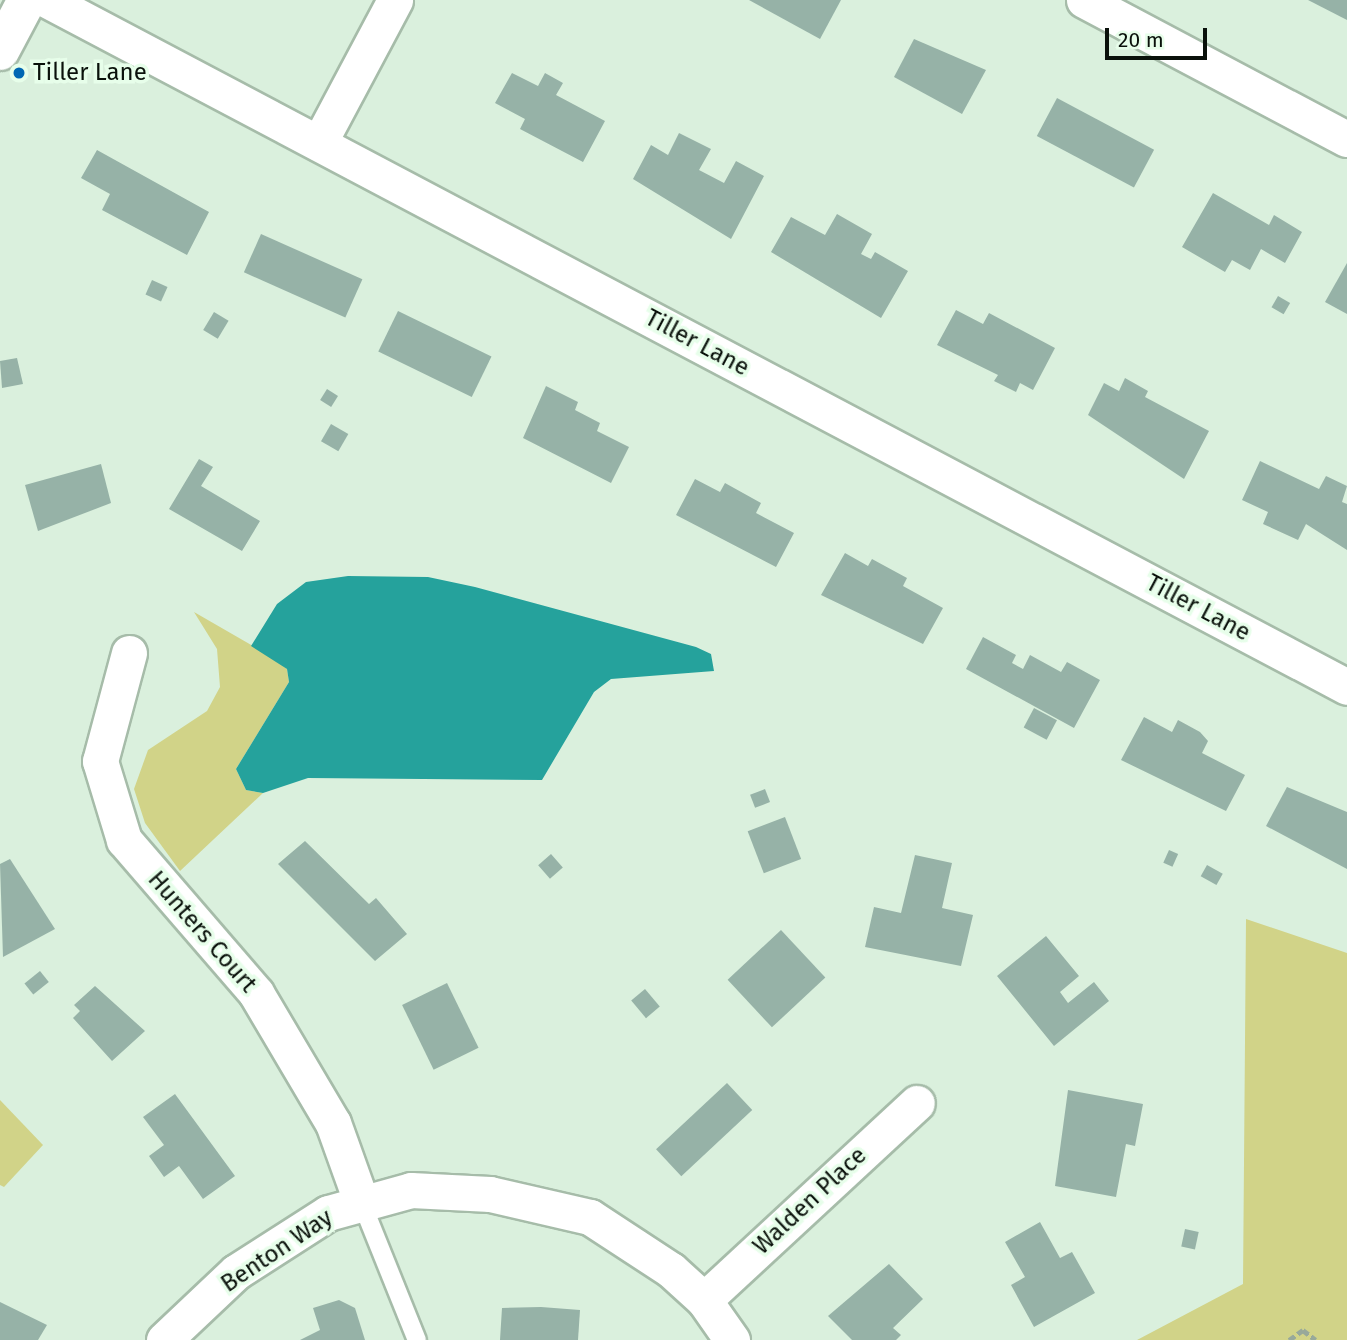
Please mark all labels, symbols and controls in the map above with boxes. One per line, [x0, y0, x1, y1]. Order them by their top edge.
scale bar [1109, 14, 1210, 58]
text: 20 m [1118, 27, 1164, 53]
place label: Tiller Lane [33, 59, 147, 87]
marker: Tiller Lane [11, 65, 27, 81]
street label: Tiller Lane [640, 304, 754, 382]
street label: Tiller Lane [1141, 569, 1255, 647]
street label: Hunters Court [142, 866, 262, 998]
street label: Walden Place [747, 1141, 873, 1261]
street label: Benton Way [216, 1203, 338, 1299]

